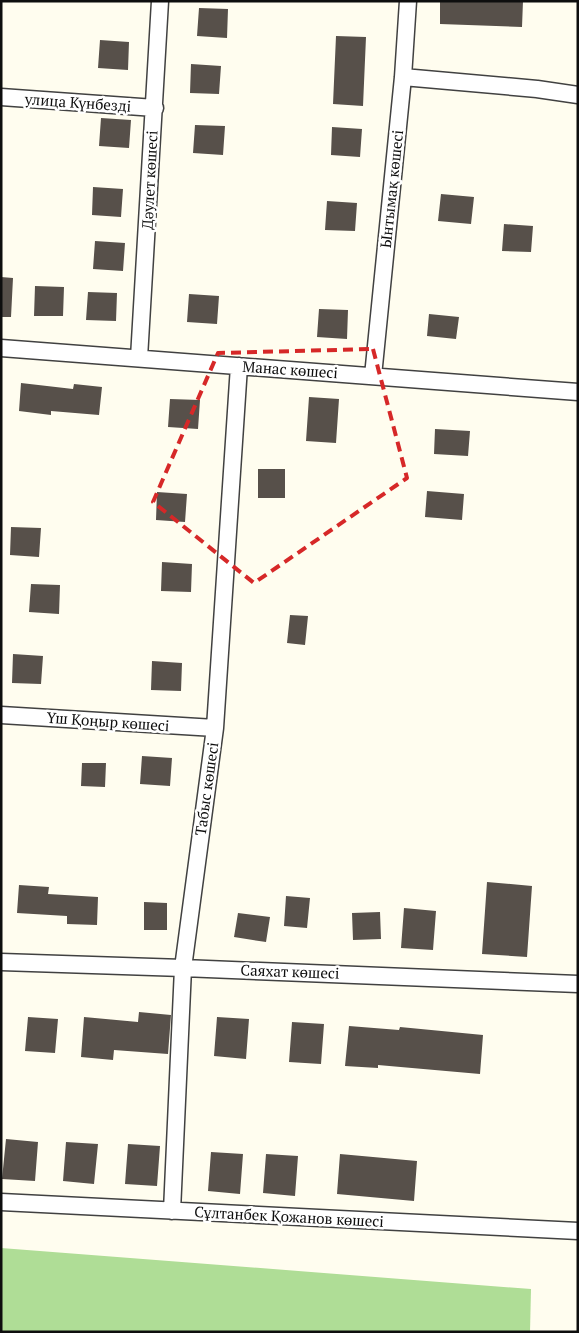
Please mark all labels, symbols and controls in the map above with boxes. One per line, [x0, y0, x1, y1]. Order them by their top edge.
street label: улица Күнбезді [23, 88, 132, 116]
street label: Ынтымақ көшесі [375, 129, 407, 249]
street label: Дәулет көшесі [136, 130, 162, 230]
street label: Манас көшесі [242, 356, 339, 382]
street label: Үш Қоңыр көшесі [46, 707, 170, 735]
street label: Табыс көшесі [190, 741, 222, 837]
street label: Саяхат көшесі [240, 959, 340, 983]
street label: Сұлтанбек Қожанов көшесі [194, 1201, 384, 1231]

